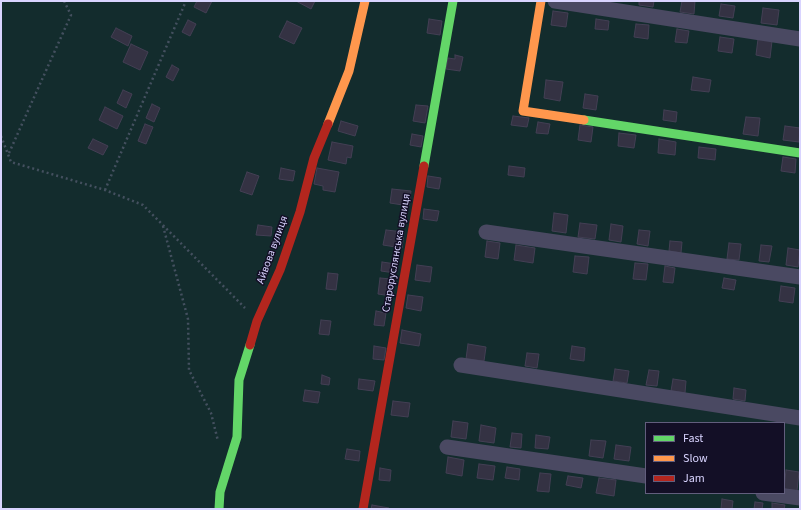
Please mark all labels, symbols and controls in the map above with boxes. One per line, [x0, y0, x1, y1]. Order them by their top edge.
street label: Староруслянська вулиця [380, 193, 414, 313]
street label: Айвова вулиця [255, 214, 291, 286]
legend [645, 422, 785, 494]
text: Fast [683, 430, 703, 447]
text: Slow [683, 450, 708, 467]
text: Jam [683, 470, 705, 487]

